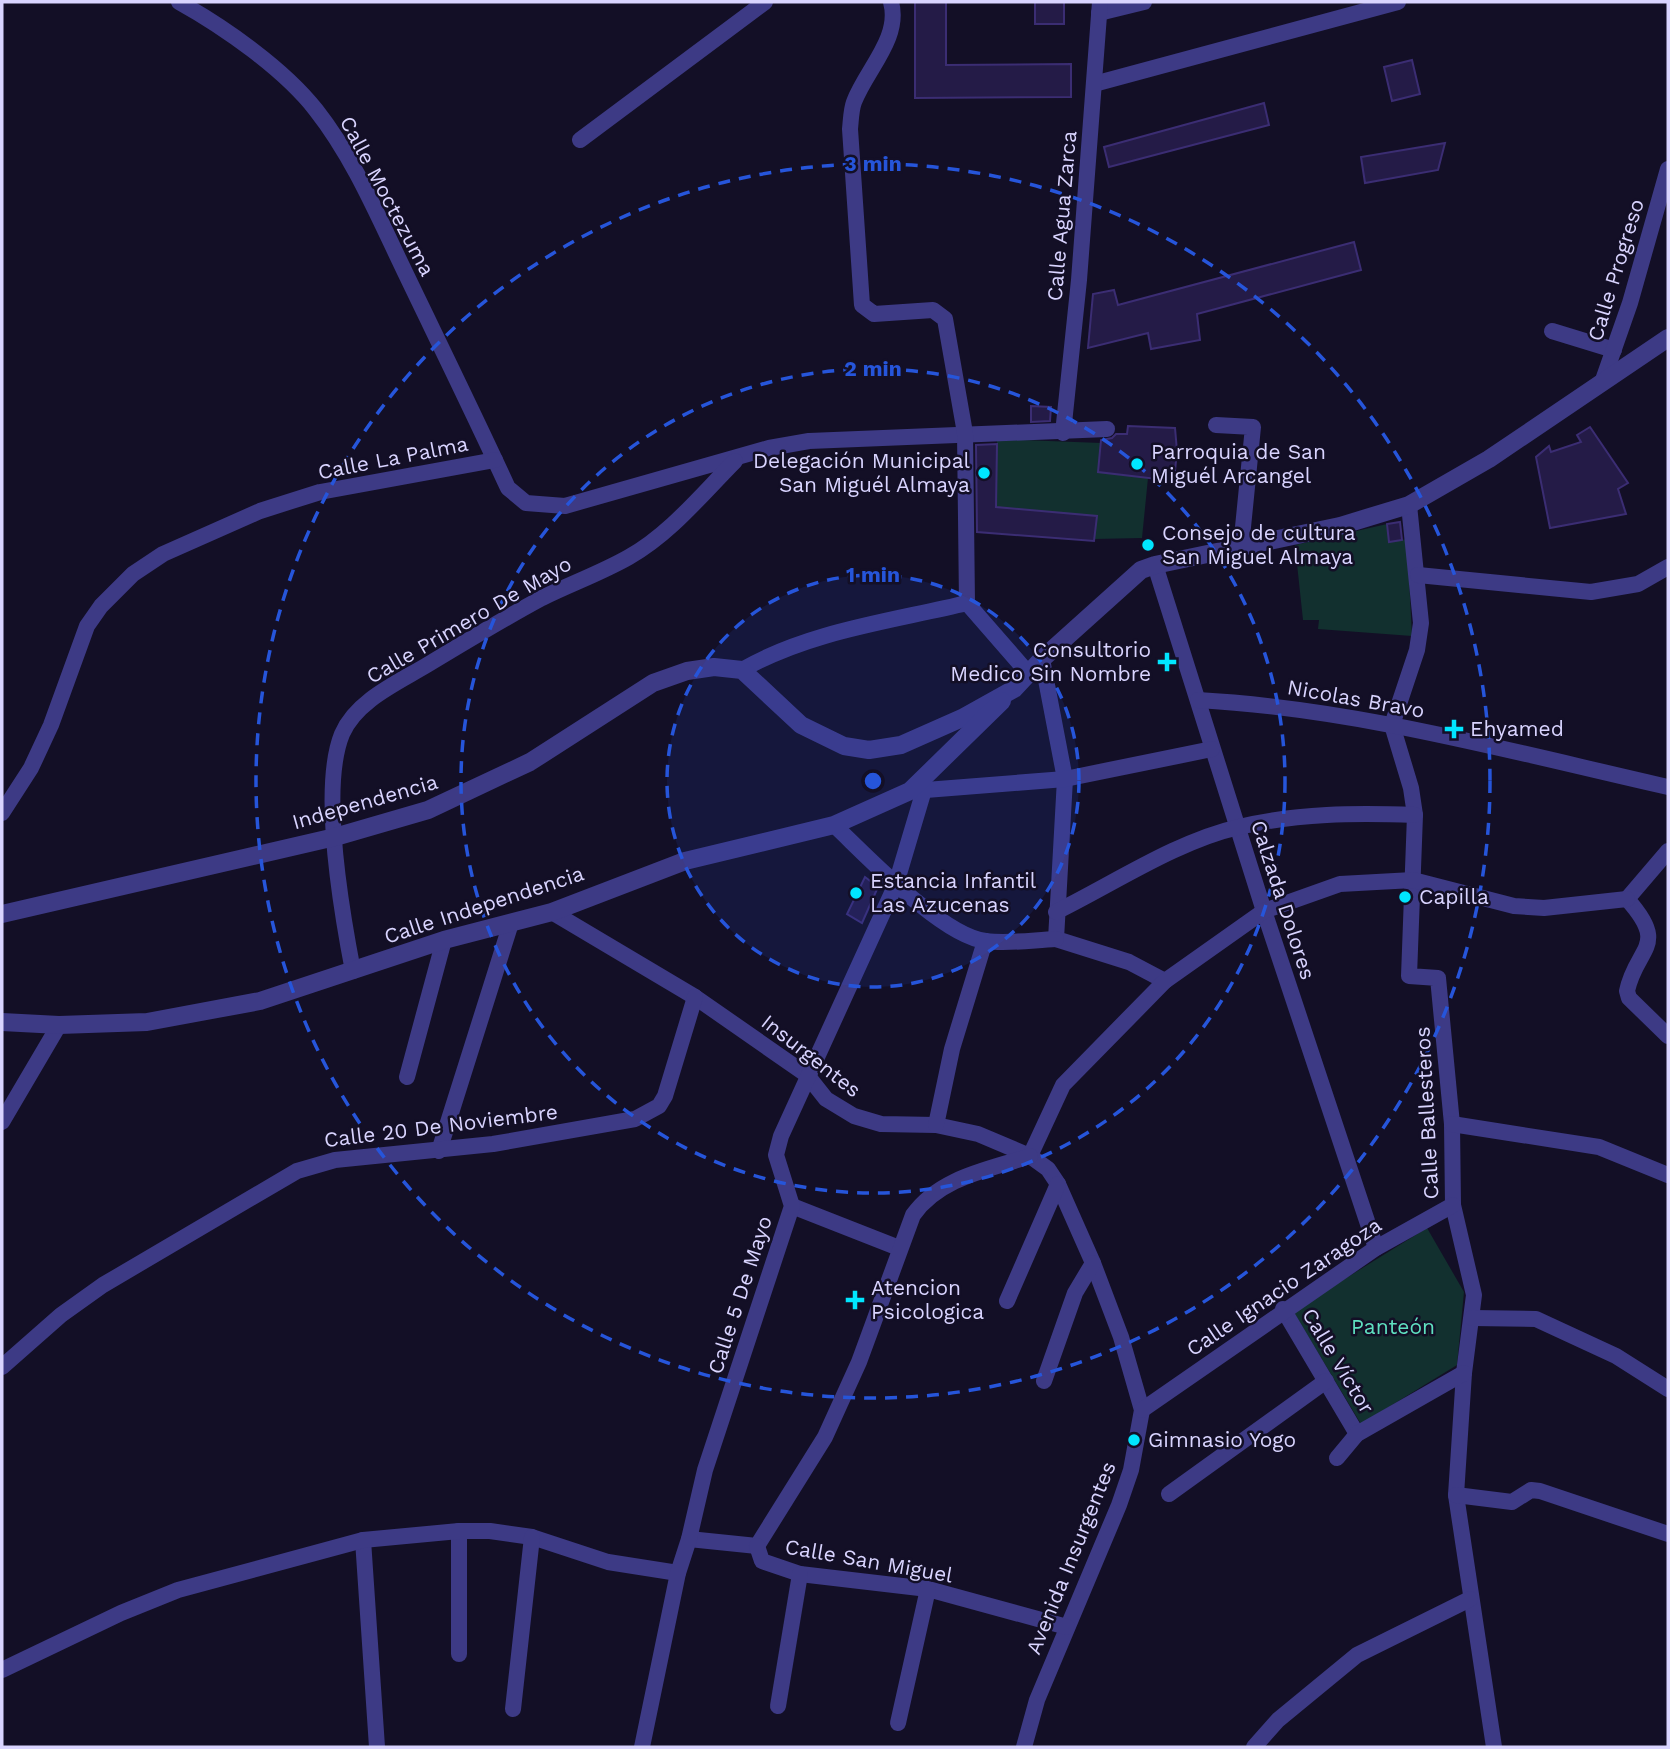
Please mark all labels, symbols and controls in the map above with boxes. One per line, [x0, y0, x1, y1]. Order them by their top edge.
street label: Calle Moctezuma [335, 112, 440, 280]
street label: Calle Agua Zarca [1042, 130, 1081, 302]
text: 3 min [844, 151, 902, 176]
street label: Calle Progreso [1582, 196, 1649, 344]
text: 2 min [844, 356, 902, 381]
street label: Calle La Palma [316, 431, 470, 484]
place label: Parroquia de San Miguél Arcangel [1151, 439, 1326, 488]
place label: Delegación Municipal San Miguél Almaya [753, 448, 971, 497]
marker: Parroquia de San Miguél Arcangel [1129, 456, 1145, 472]
marker: Delegación Municipal San Miguél Almaya [976, 465, 992, 481]
place label: Consejo de cultura San Miguel Almaya [1162, 520, 1356, 569]
marker: Consejo de cultura San Miguel Almaya [1140, 537, 1156, 553]
street label: Calle Primero De Mayo [362, 551, 576, 689]
text: 1 min [846, 562, 900, 587]
place label: Consultorio Medico Sin Nombre [950, 637, 1151, 686]
marker: Consultorio Medico Sin Nombre [1157, 652, 1177, 672]
street label: Nicolas Bravo [1286, 674, 1427, 723]
place label: Ehyamed [1470, 716, 1564, 741]
marker: Ehyamed [1444, 719, 1464, 739]
street label: Independencia [289, 769, 441, 834]
centre of rings [861, 769, 885, 793]
street label: Calzada Dolores [1246, 817, 1321, 983]
street label: Calle Independencia [381, 860, 587, 949]
place label: Estancia Infantil Las Azucenas [870, 868, 1037, 917]
place label: Capilla [1419, 884, 1489, 909]
marker: Estancia Infantil Las Azucenas [848, 885, 864, 901]
marker: Capilla [1397, 889, 1413, 905]
street label: Insurgentes [757, 1009, 866, 1102]
street label: Calle Ballesteros [1409, 1026, 1444, 1200]
street label: Calle 20 De Noviembre [323, 1099, 559, 1152]
street label: Calle Ignacio Zaragoza [1182, 1212, 1386, 1361]
street label: Calle 5 De Mayo [702, 1213, 777, 1377]
place label: Atencion Psicologica [871, 1275, 984, 1324]
marker: Atencion Psicologica [845, 1290, 865, 1310]
street label: Calle Víctor [1297, 1303, 1380, 1418]
park label: Panteón [1351, 1314, 1435, 1339]
place label: Gimnasio Yogo [1148, 1427, 1296, 1452]
marker: Gimnasio Yogo [1126, 1432, 1142, 1448]
street label: Avenida Insurgentes [1020, 1458, 1121, 1658]
street label: Calle San Miguel [783, 1533, 955, 1588]

